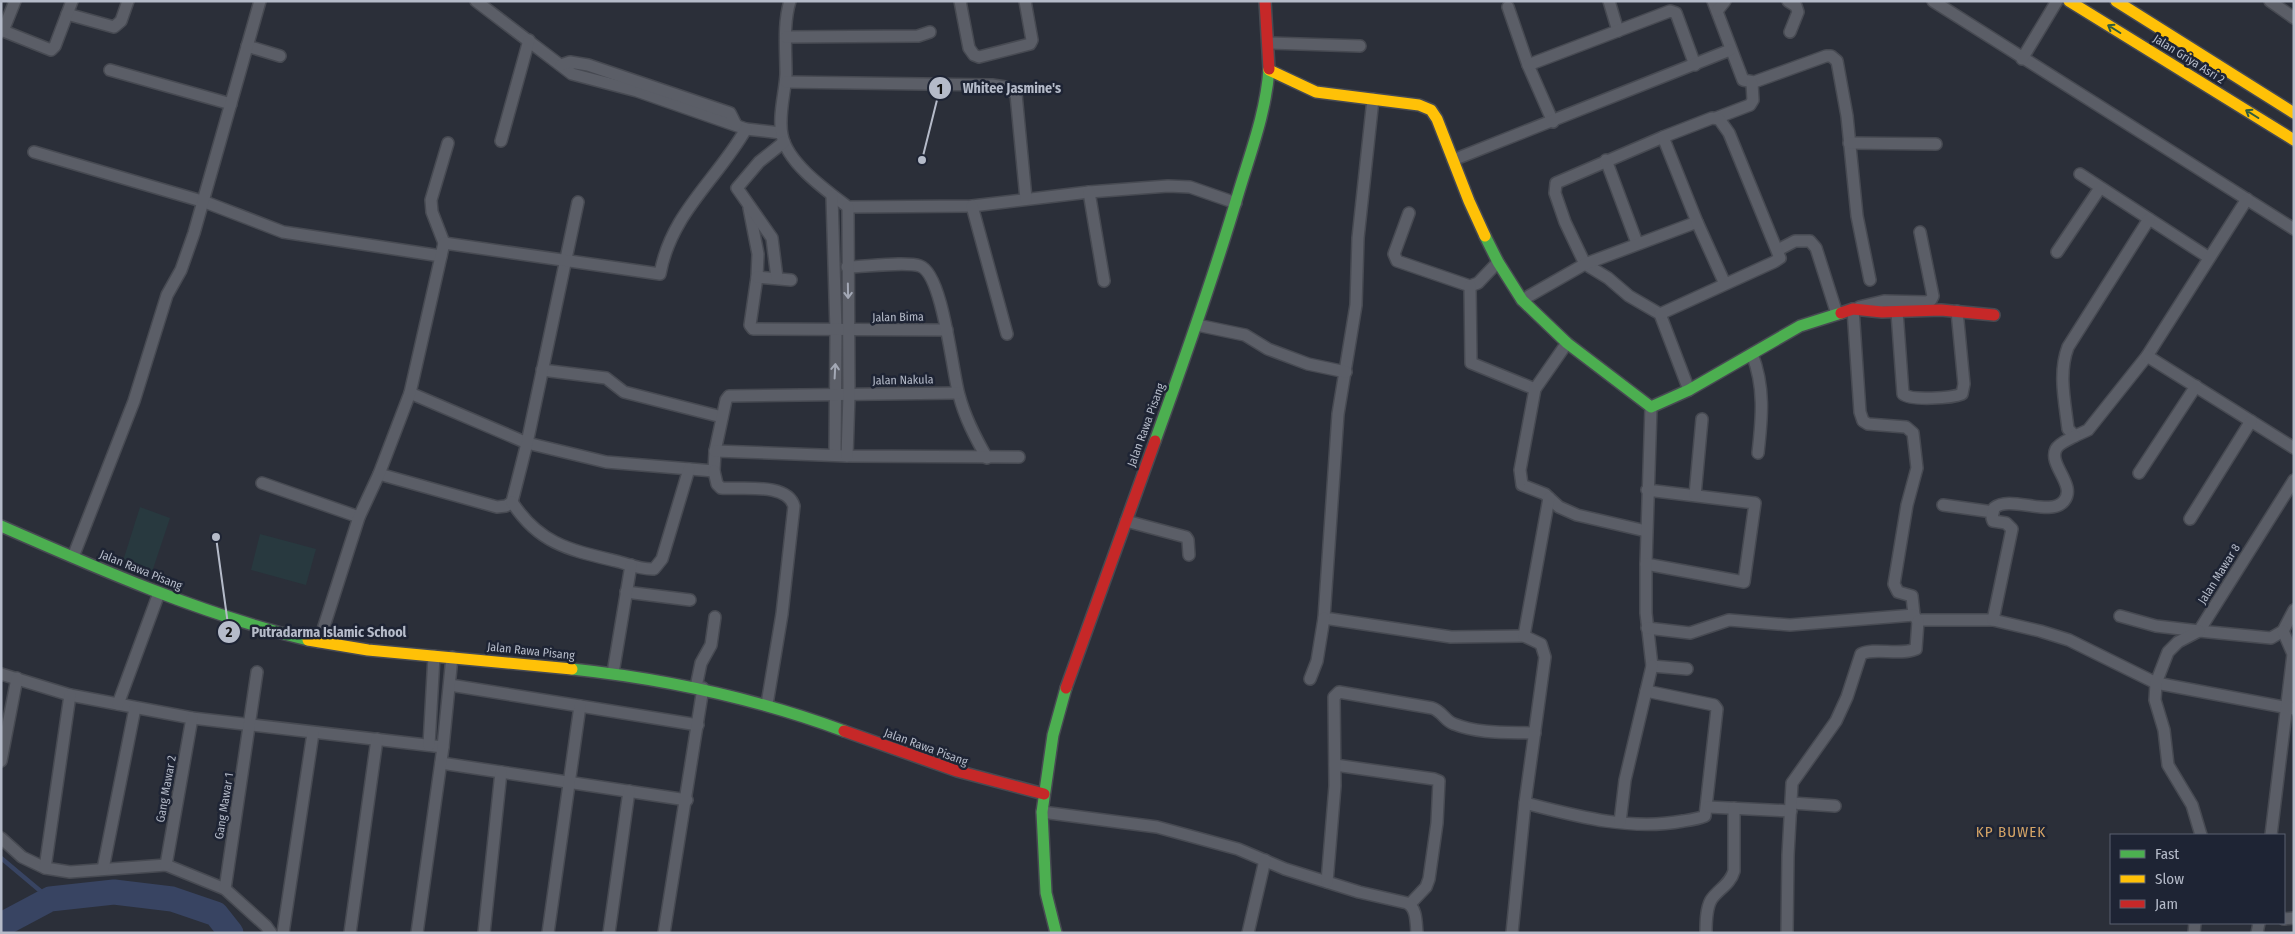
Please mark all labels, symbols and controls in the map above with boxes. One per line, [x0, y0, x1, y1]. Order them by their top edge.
one-way arrow [2108, 24, 2122, 34]
street label: Jalan Griya Asri 2 [2151, 31, 2227, 87]
callout: Whitee Jasmine's [928, 74, 1071, 103]
text: 1 [937, 80, 943, 98]
text: Whitee Jasmine's [963, 80, 1061, 97]
one-way arrow [2246, 109, 2260, 119]
one-way arrow [843, 282, 852, 298]
street label: Jalan Bima [872, 310, 924, 324]
one-way arrow [831, 363, 840, 379]
street label: Jalan Nakula [872, 372, 934, 388]
street label: Jalan Rawa Pisang [1124, 381, 1168, 469]
street label: Jalan Mawar 8 [2195, 541, 2243, 607]
street label: Jalan Rawa Pisang [98, 547, 185, 593]
callout: Putradarma Islamic School [217, 618, 417, 647]
text: 2 [225, 623, 233, 641]
text: Putradarma Islamic School [252, 624, 407, 641]
street label: Jalan Rawa Pisang [487, 639, 576, 663]
street label: Jalan Rawa Pisang [882, 725, 970, 769]
street label: Gang Mawar 2 [153, 754, 179, 824]
street label: Gang Mawar 1 [212, 772, 236, 840]
district label: KP BUWEK [1976, 823, 2046, 841]
legend [2110, 834, 2285, 924]
text: Fast [2155, 845, 2179, 863]
text: Slow [2155, 870, 2184, 888]
text: Jam [2155, 895, 2178, 913]

